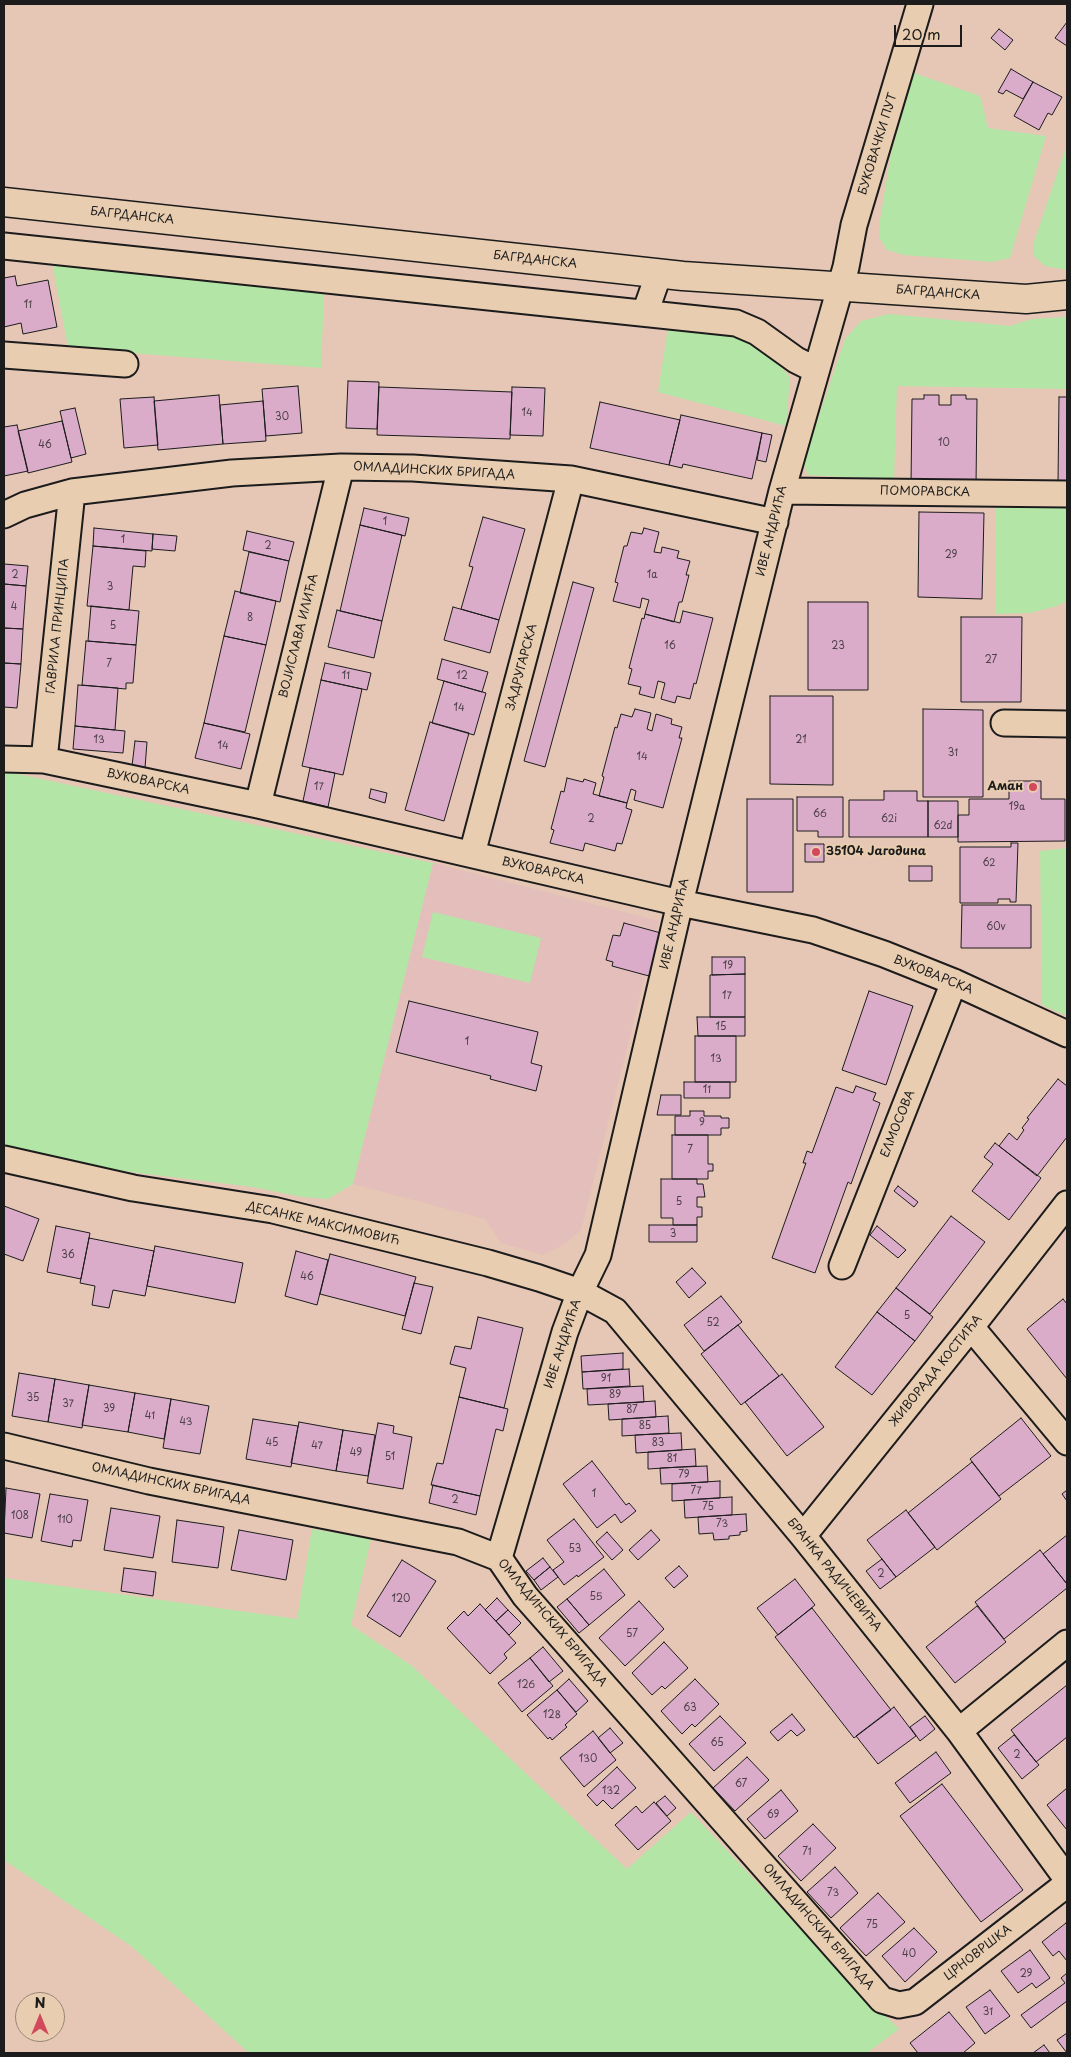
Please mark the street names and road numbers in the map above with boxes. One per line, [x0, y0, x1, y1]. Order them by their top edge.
street label: БУКОВАЧКИ ПУТ [856, 91, 900, 197]
street label: БАГРДАНСКА [89, 204, 175, 228]
street label: БАГРДАНСКА [492, 248, 578, 272]
street label: БАГРДАНСКА [895, 283, 981, 303]
street label: ОМЛАДИНСКИХ БРИГАДА [353, 460, 515, 482]
street label: ИВЕ АНДРИЋА [754, 484, 790, 578]
street label: ПОМОРАВСКА [880, 484, 970, 500]
street label: ГАВРИЛА ПРИНЦИПА [44, 557, 72, 695]
street label: ВОЈИСЛАВА ИЛИЋА [277, 572, 321, 700]
street label: ЗАДРУГАРСКА [504, 622, 540, 712]
street label: ВУКОВАРСКА [105, 766, 191, 798]
street label: ВУКОВАРСКА [500, 854, 586, 888]
street label: ИВЕ АНДРИЋА [658, 877, 692, 971]
street label: ВУКОВАРСКА [891, 952, 975, 998]
street label: ЕЛМОСОВА [878, 1088, 918, 1160]
street label: ДЕСАНКЕ МАКСИМОВИЋ [245, 1199, 401, 1249]
street label: ИВЕ АНДРИЋА [542, 1298, 584, 1390]
street label: ЖИВОРАДА КОСТИЋА [887, 1312, 985, 1430]
street label: ОМЛАДИНСКИХ БРИГАДА [90, 1460, 252, 1508]
street label: БРАНКА РАДИЧЕВИЋА [784, 1515, 884, 1635]
street label: ОМЛАДИНСКИХ БРИГАДА [494, 1556, 610, 1690]
street label: ОМЛАДИНСКИХ БРИГАДА [759, 1861, 877, 1993]
street label: ЦРНОВРШКА [941, 1922, 1015, 1984]

